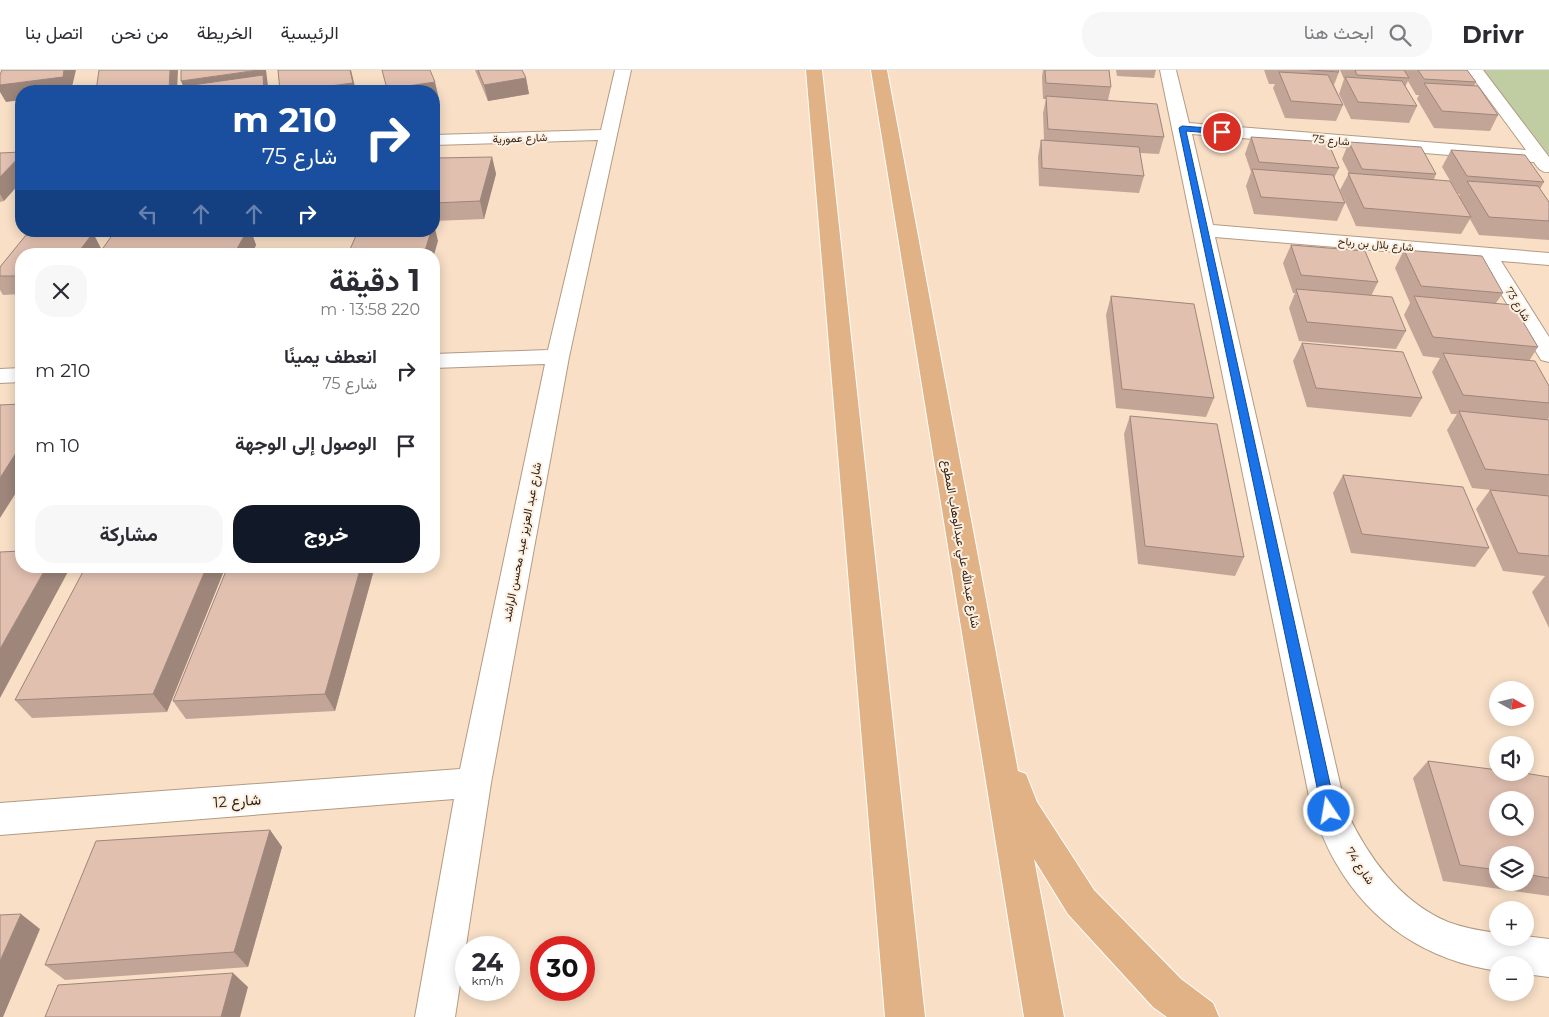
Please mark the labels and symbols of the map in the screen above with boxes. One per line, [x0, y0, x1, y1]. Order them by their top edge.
pin [1201, 111, 1243, 153]
street label: شارع عمورية [492, 130, 548, 147]
street label: شارع 75 [1312, 131, 1351, 150]
street label: شارع بلال بن رباح [1338, 234, 1415, 255]
street label: شارع 73 [1501, 284, 1534, 324]
street label: شارع عبدالله علي عبدالوهاب المطوع [936, 459, 984, 630]
street label: شارع عبد العزيز عبد محسن الراشد [499, 461, 546, 623]
north arrow [1489, 681, 1534, 726]
position arrow [1302, 784, 1354, 836]
street label: شارع 12 [212, 789, 262, 814]
street label: شارع 74 [1341, 844, 1378, 888]
speed limit sign: 30 [530, 936, 595, 1001]

